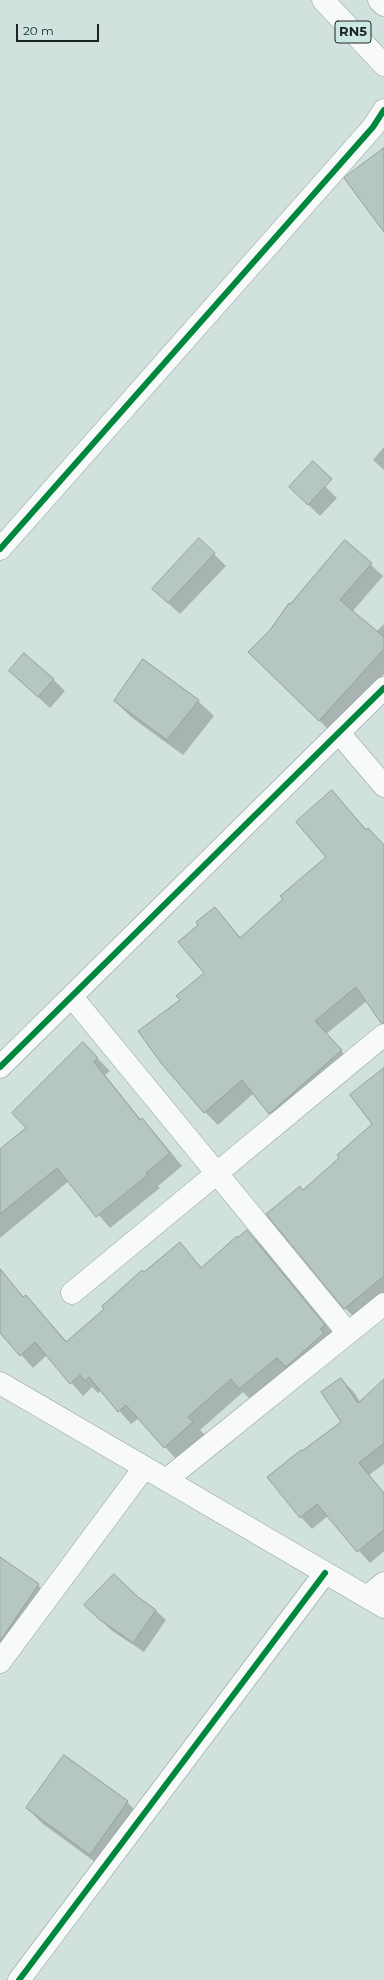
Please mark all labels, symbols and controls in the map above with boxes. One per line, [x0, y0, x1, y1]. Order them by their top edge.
scale bar [18, 16, 101, 42]
road number: RN5 [335, 21, 371, 43]
text: 20 m [23, 23, 54, 38]

